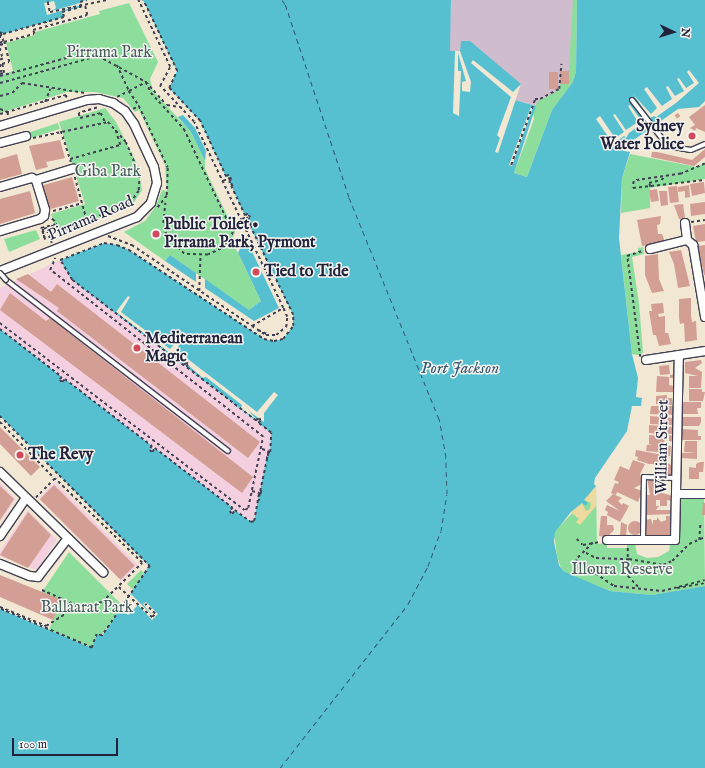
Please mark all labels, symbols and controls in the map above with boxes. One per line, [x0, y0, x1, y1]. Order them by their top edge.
north arrow [653, 12, 693, 52]
text: N [678, 28, 692, 38]
park label: Pirrama Park [66, 43, 152, 63]
place label: Sydney Water Police [600, 117, 684, 155]
marker: Sydney Water Police [687, 131, 697, 141]
park label: Giba Park [75, 162, 141, 182]
street label: Pirrama Road [45, 192, 137, 246]
place label: Public Toilet • Pirrama Park, Pyrmont [164, 215, 316, 253]
marker: Public Toilet • Pirrama Park, Pyrmont [151, 229, 161, 239]
place label: Tied to Tide [264, 262, 349, 282]
marker: Tied to Tide [251, 267, 261, 277]
place label: Mediterranean Magic [145, 329, 243, 367]
marker: Mediterranean Magic [132, 343, 142, 353]
water label: Port Jackson [421, 359, 499, 379]
street label: William Street [653, 399, 673, 495]
place label: The Revy [28, 445, 93, 465]
marker: The Revy [15, 450, 25, 460]
park label: Illoura Reserve [571, 560, 673, 580]
park label: Ballaarat Park [41, 598, 133, 618]
scale bar [14, 730, 120, 756]
text: 100 m [19, 737, 47, 752]

